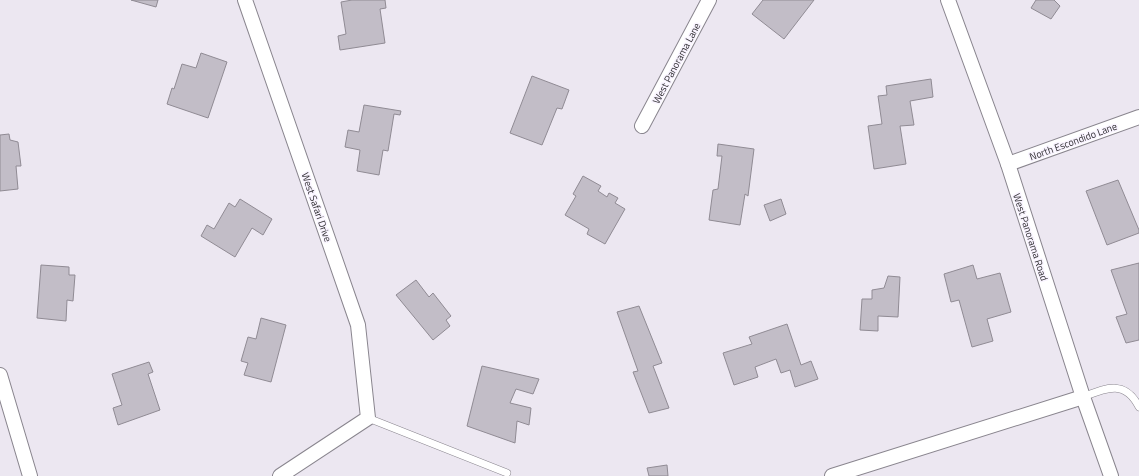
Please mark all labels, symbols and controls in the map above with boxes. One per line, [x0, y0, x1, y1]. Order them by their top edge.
street label: West Panorama Lane [649, 20, 704, 106]
street label: North Escondido Lane [1027, 119, 1119, 164]
street label: West Safari Drive [298, 170, 335, 244]
street label: West Panorama Road [1009, 191, 1052, 283]

